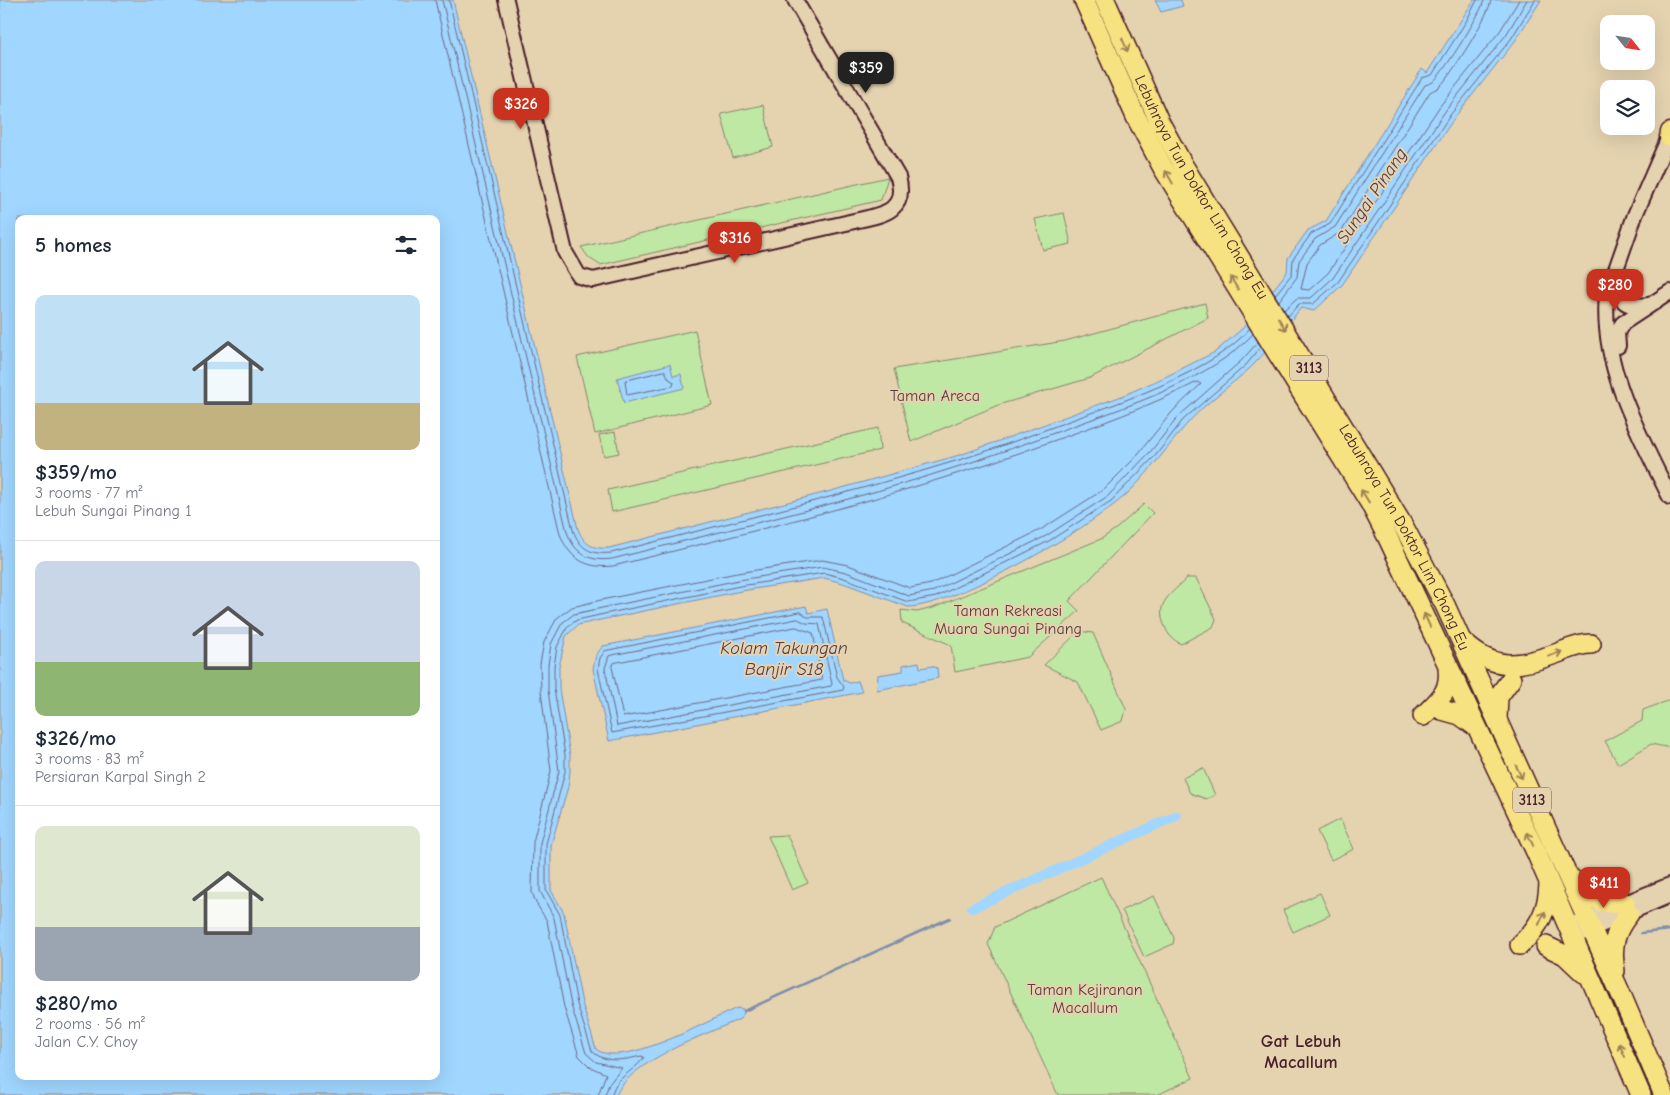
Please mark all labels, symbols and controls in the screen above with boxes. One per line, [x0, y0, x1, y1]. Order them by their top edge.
north arrow [1600, 15, 1655, 70]
map controls [1600, 15, 1655, 135]
one-way arrow [1120, 37, 1130, 52]
pin: $359 [836, 52, 896, 94]
text: $359 [849, 59, 883, 77]
street label: Lebuhraya Tun Doktor Lim Chong Eu [1131, 73, 1272, 303]
button: layers [1600, 80, 1655, 135]
pin: $326 [491, 88, 551, 130]
text: $326 [504, 95, 538, 113]
water label: Sungai Pinang [1332, 144, 1412, 248]
one-way arrow [1163, 170, 1173, 185]
pin: $316 [705, 222, 765, 264]
text: $316 [719, 229, 751, 247]
icon: filters [392, 231, 420, 259]
text: 5 homes [35, 233, 112, 257]
pin: $280 [1585, 268, 1645, 311]
one-way arrow [1228, 276, 1239, 290]
text: $280 [1598, 276, 1632, 294]
one-way arrow [1276, 317, 1287, 331]
icon: home [183, 328, 273, 418]
road number: 3113 [1290, 356, 1328, 380]
park label: Taman Areca [890, 387, 980, 405]
street label: Lebuhraya Tun Doktor Lim Chong Eu [1335, 421, 1473, 653]
text: $359/mo [35, 460, 117, 484]
text: 3 rooms · 77 m² [35, 484, 143, 502]
one-way arrow [1360, 489, 1370, 503]
text: Lebuh Sungai Pinang 1 [35, 502, 192, 520]
icon: home [183, 593, 273, 683]
park label: Taman Rekreasi Muara Sungai Pinang [934, 602, 1082, 638]
one-way arrow [1422, 613, 1431, 628]
water label: Kolam Takungan Banjir S18 [720, 638, 848, 680]
one-way arrow [1547, 649, 1562, 658]
text: $326/mo [35, 726, 116, 750]
text: 3 rooms · 83 m² [35, 750, 144, 768]
one-way arrow [1515, 764, 1524, 779]
text: Persiaran Karpal Singh 2 [35, 768, 206, 786]
road number: 3113 [1513, 788, 1551, 812]
one-way arrow [1524, 831, 1534, 846]
icon: home [183, 858, 273, 948]
pin: $411 [1574, 866, 1634, 909]
text: $411 [1589, 874, 1619, 892]
one-way arrow [1538, 911, 1548, 926]
park label: Taman Kejiranan Macallum [1027, 981, 1143, 1017]
text: $280/mo [35, 991, 118, 1015]
text: 2 rooms · 56 m² [35, 1015, 145, 1033]
district label: Gat Lebuh Macallum [1261, 1031, 1341, 1073]
text: Jalan C.Y. Choy [35, 1033, 138, 1051]
one-way arrow [1616, 1043, 1626, 1058]

